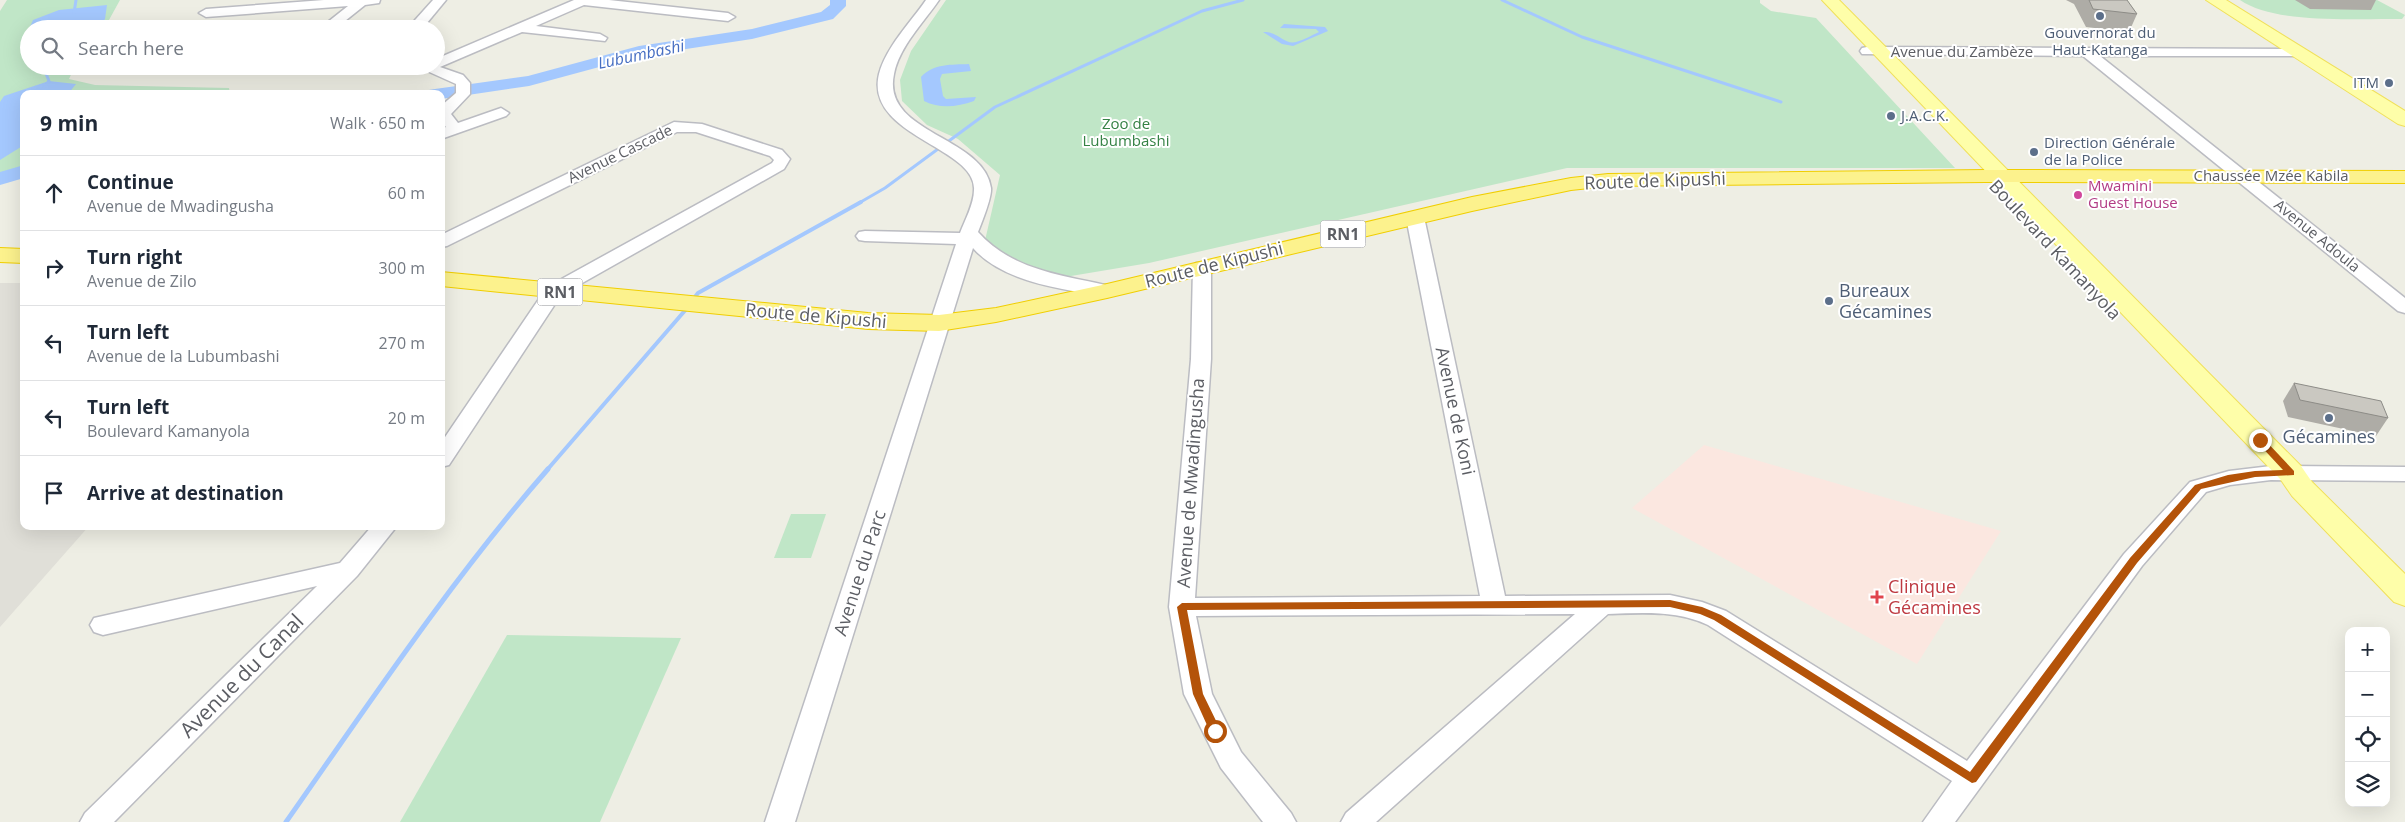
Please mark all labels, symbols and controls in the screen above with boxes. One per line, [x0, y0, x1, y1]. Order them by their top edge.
marker: Gouvernorat du Haut-Katanga [2094, 10, 2106, 22]
search box [20, 20, 445, 75]
place label: Gouvernorat du Haut-Katanga [2044, 22, 2156, 59]
icon: search [38, 34, 66, 62]
water label: Lubumbashi [596, 34, 687, 74]
text: Search here [78, 35, 184, 61]
street label: Avenue du Zambèze [1891, 41, 2033, 61]
place label: ITM [2353, 72, 2379, 92]
marker: ITM [2383, 77, 2395, 89]
place label: J.A.C.K. [1899, 105, 1949, 125]
text: 9 min [40, 109, 98, 137]
marker: J.A.C.K. [1885, 110, 1897, 122]
text: Walk · 650 m [330, 112, 425, 134]
park label: Zoo de Lubumbashi [1083, 113, 1169, 150]
street label: Avenue Cascade [564, 119, 675, 187]
place label: Direction Générale de la Police [2044, 132, 2175, 169]
marker: Direction Générale de la Police [2028, 146, 2040, 158]
street label: Chaussée Mzée Kabila [2193, 165, 2349, 185]
street label: Route de Kipushi [1584, 166, 1726, 194]
text: Continue [87, 169, 174, 195]
street label: Boulevard Kamanyola [1984, 174, 2127, 325]
place label: Mwamini Guest House [2088, 175, 2178, 212]
icon: ahead [40, 179, 68, 207]
text: 60 m [388, 182, 425, 204]
marker: Mwamini Guest House [2072, 189, 2084, 201]
street label: Avenue Adoula [2270, 194, 2365, 276]
text: Avenue de Mwadingusha [87, 195, 274, 217]
road number: RN1 [1320, 220, 1366, 248]
street label: Route de Kipushi [1142, 235, 1285, 293]
text: Turn right [87, 244, 182, 270]
icon: right [40, 254, 68, 282]
text: 300 m [379, 257, 425, 279]
text: Avenue de Zilo [87, 270, 197, 292]
road number: RN1 [538, 278, 582, 306]
place label: Bureaux Gécamines [1839, 278, 1932, 323]
marker: Bureaux Gécamines [1823, 295, 1835, 307]
street label: Route de Kipushi [744, 297, 888, 333]
text: Turn left [87, 319, 169, 345]
icon: left [40, 329, 68, 357]
text: 270 m [379, 332, 425, 354]
street label: Avenue de Koni [1431, 344, 1481, 477]
text: Avenue de la Lubumbashi [87, 345, 280, 367]
street label: Avenue de Mwadingusha [1171, 377, 1209, 589]
text: Turn left [87, 394, 169, 420]
icon: left [40, 404, 68, 432]
text: 20 m [388, 407, 425, 429]
marker: Gécamines [2323, 412, 2335, 424]
text: Boulevard Kamanyola [87, 420, 250, 442]
place label: Gécamines [2283, 424, 2375, 448]
route end [2249, 429, 2272, 452]
icon: arrive [40, 479, 68, 507]
text: Arrive at destination [87, 480, 284, 506]
street label: Avenue du Parc [827, 506, 891, 639]
place label: Clinique Gécamines [1888, 574, 1981, 619]
marker: Clinique Gécamines [1870, 590, 1884, 604]
street label: Avenue du Canal [173, 607, 309, 743]
map controls [2345, 627, 2390, 807]
button: + [2345, 627, 2390, 672]
button: − [2345, 672, 2390, 717]
button: locate [2345, 717, 2390, 762]
route start [1204, 720, 1227, 743]
button: layers [2345, 762, 2390, 807]

